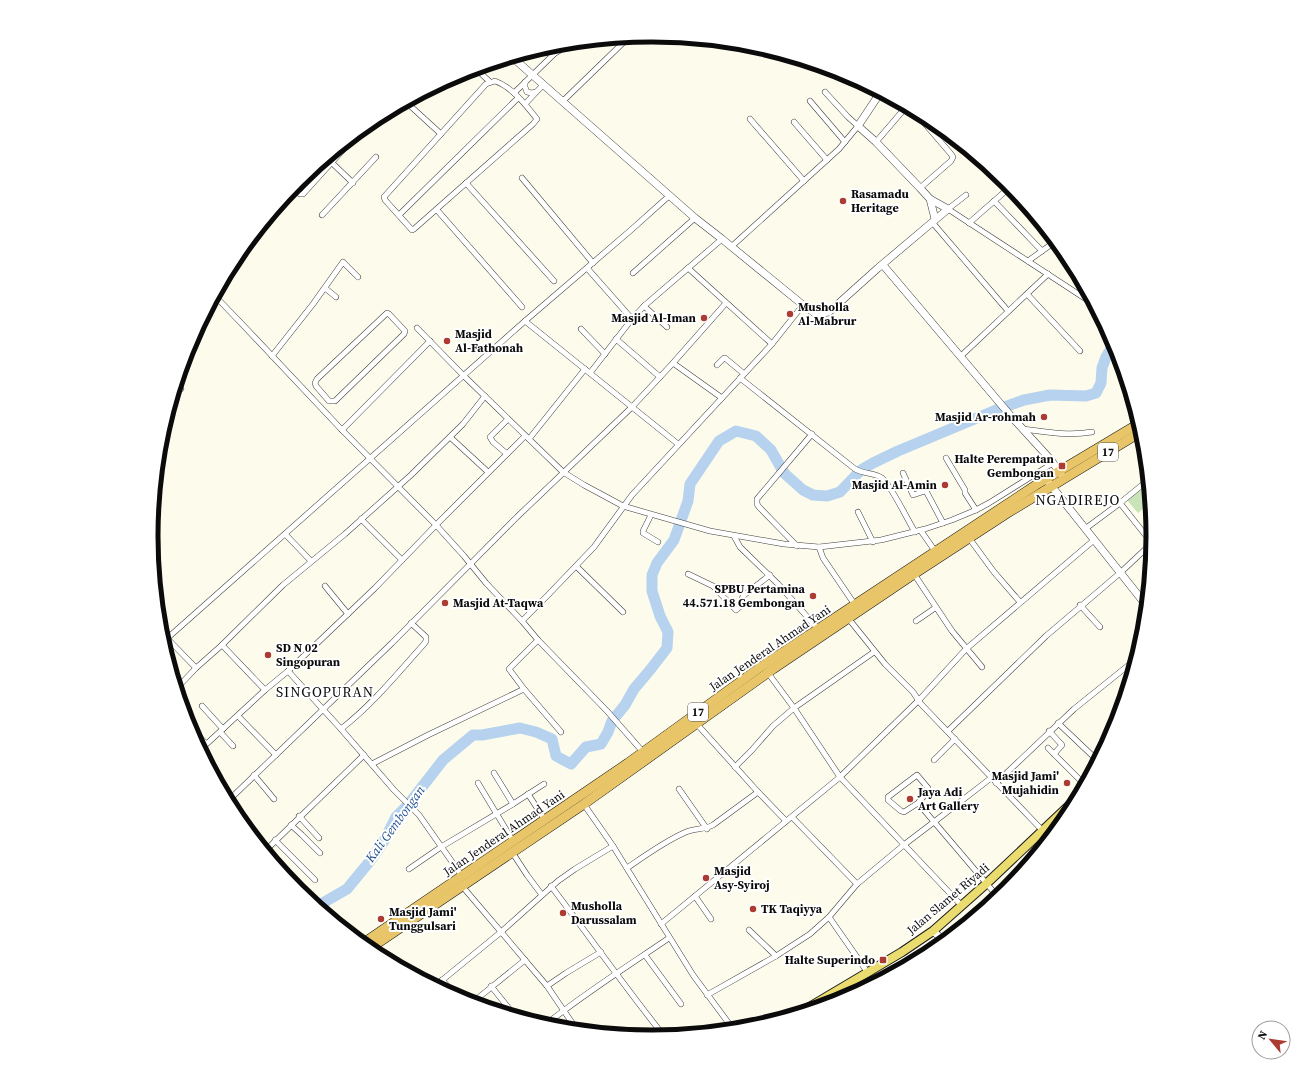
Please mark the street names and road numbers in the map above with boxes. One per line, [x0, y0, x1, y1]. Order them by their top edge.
road number: 17 [1098, 443, 1118, 461]
street label: Jalan Jenderal Ahmad Yani [706, 601, 834, 695]
road number: 17 [688, 703, 708, 721]
street label: Jalan Jenderal Ahmad Yani [440, 786, 568, 880]
street label: Jalan Slamet Riyadi [903, 860, 993, 939]

